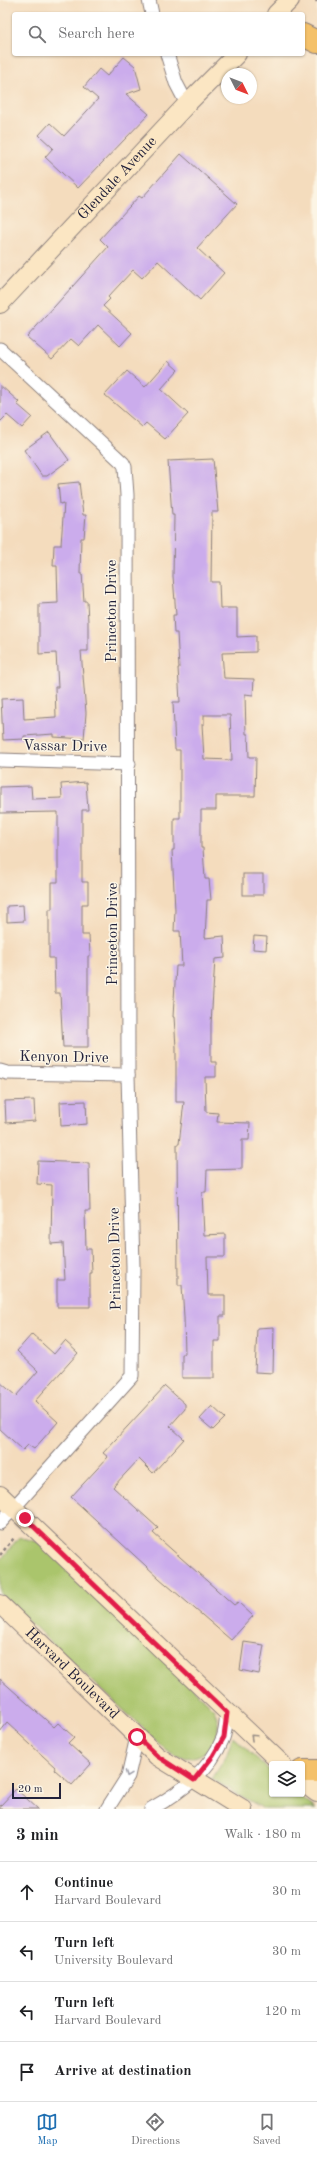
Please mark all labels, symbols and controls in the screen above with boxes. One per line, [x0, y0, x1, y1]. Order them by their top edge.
search box [12, 12, 305, 56]
icon: search [26, 23, 48, 45]
text: Search here [58, 27, 135, 42]
north arrow [221, 68, 257, 104]
street label: Glendale Avenue [75, 134, 160, 223]
street label: Princeton Drive [105, 559, 120, 662]
street label: Vassar Drive [23, 739, 108, 755]
street label: Princeton Drive [106, 882, 121, 985]
street label: Kenyon Drive [19, 1050, 109, 1066]
street label: Princeton Drive [108, 1207, 124, 1311]
route end [16, 1509, 34, 1527]
street label: Harvard Boulevard [22, 1625, 122, 1722]
route start [128, 1728, 146, 1746]
one-way arrow [251, 1735, 258, 1742]
map controls [269, 1761, 305, 1797]
button: layers [269, 1761, 305, 1797]
one-way arrow [124, 1771, 132, 1778]
scale bar [12, 1781, 61, 1800]
text: 20 m [18, 1784, 43, 1795]
text: 3 min [16, 1827, 59, 1844]
text: Walk · 180 m [224, 1828, 301, 1841]
text: Continue [54, 1876, 113, 1891]
icon: ahead [16, 1881, 38, 1903]
text: 30 m [272, 1885, 301, 1898]
text: Harvard Boulevard [54, 1894, 162, 1907]
text: Turn left [54, 1936, 114, 1951]
icon: left [16, 1941, 38, 1963]
text: 30 m [272, 1945, 301, 1958]
text: University Boulevard [54, 1954, 173, 1967]
text: Turn left [54, 1996, 114, 2011]
icon: left [16, 2001, 38, 2023]
text: 120 m [264, 2005, 301, 2018]
text: Harvard Boulevard [54, 2014, 162, 2027]
icon: arrive [16, 2061, 38, 2083]
text: Arrive at destination [54, 2064, 192, 2079]
tab: Map [36, 2111, 58, 2149]
tab: Directions [131, 2111, 180, 2149]
tab: Saved [253, 2111, 281, 2149]

